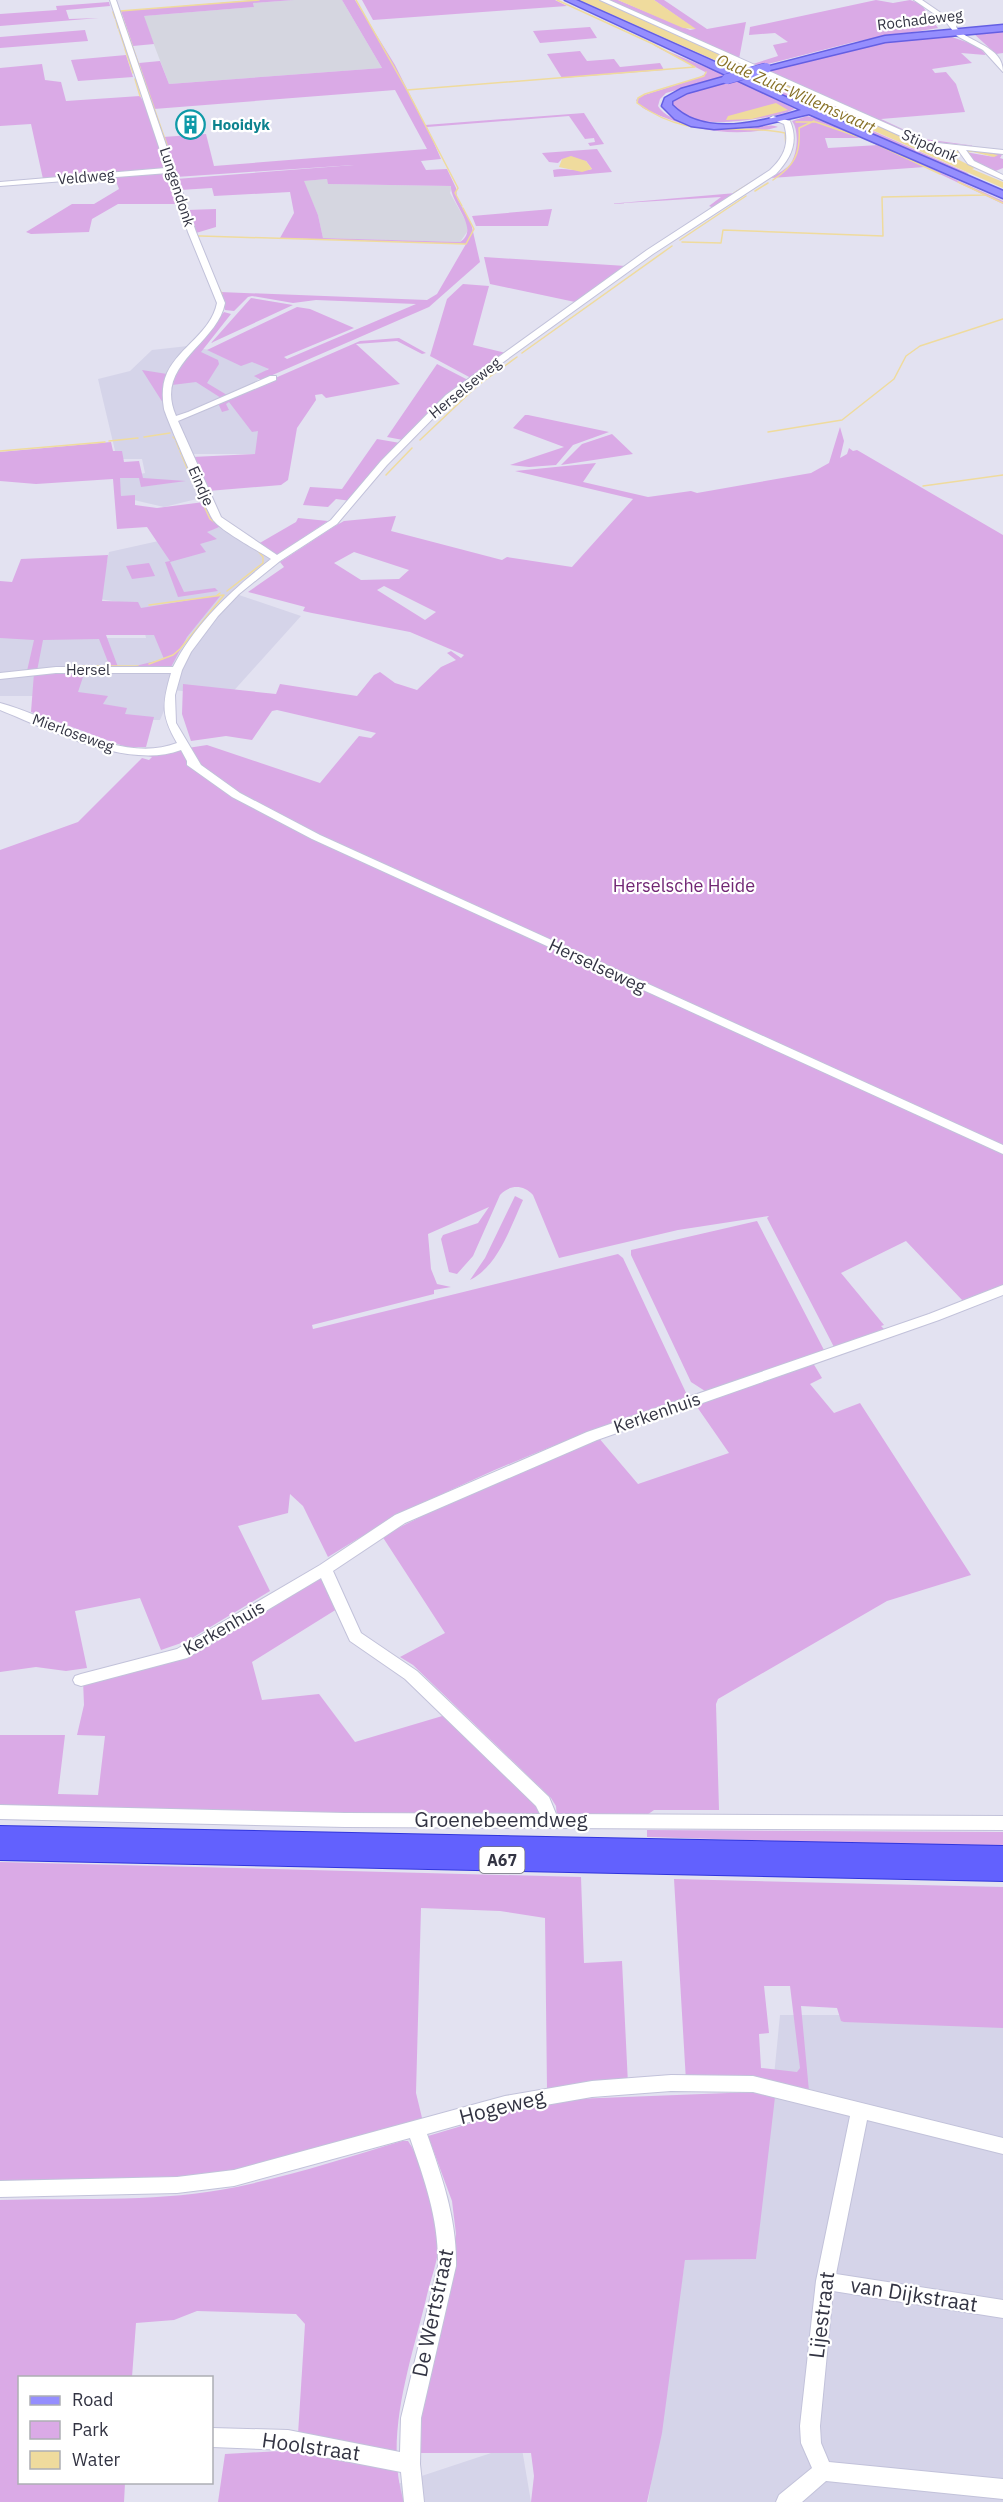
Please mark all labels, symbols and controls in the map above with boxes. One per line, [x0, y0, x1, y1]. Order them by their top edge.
street label: Rochadeweg [876, 5, 964, 34]
water label: Oude Zuid-Willemsvaart [714, 49, 879, 137]
building icon: Hooidyk [175, 109, 207, 141]
place label: Hooidyk [212, 115, 270, 134]
street label: Stipdonk [899, 125, 962, 166]
street label: Lungendonk [156, 145, 199, 229]
street label: Veldweg [57, 165, 115, 188]
street label: Herselseweg [425, 353, 505, 422]
street label: Eindje [184, 463, 219, 509]
street label: Hersel [66, 660, 110, 679]
street label: Mierloseweg [30, 709, 117, 756]
park label: Herselsche Heide [613, 874, 755, 897]
street label: Herselseweg [545, 933, 650, 998]
street label: Kerkenhuis [610, 1387, 703, 1438]
street label: Kerkenhuis [179, 1595, 269, 1660]
street label: Groenebeemdweg [414, 1805, 588, 1833]
road number: A67 [480, 1847, 524, 1873]
street label: Hogeweg [456, 2082, 548, 2130]
street label: De Wertstraat [405, 2246, 459, 2380]
street label: Lijestraat [802, 2270, 840, 2360]
street label: van Dijkstraat [848, 2270, 980, 2318]
legend [18, 2376, 213, 2484]
text: Road [72, 2388, 113, 2411]
text: Park [72, 2418, 109, 2441]
street label: Hoolstraat [260, 2425, 362, 2467]
text: Water [72, 2448, 121, 2471]

